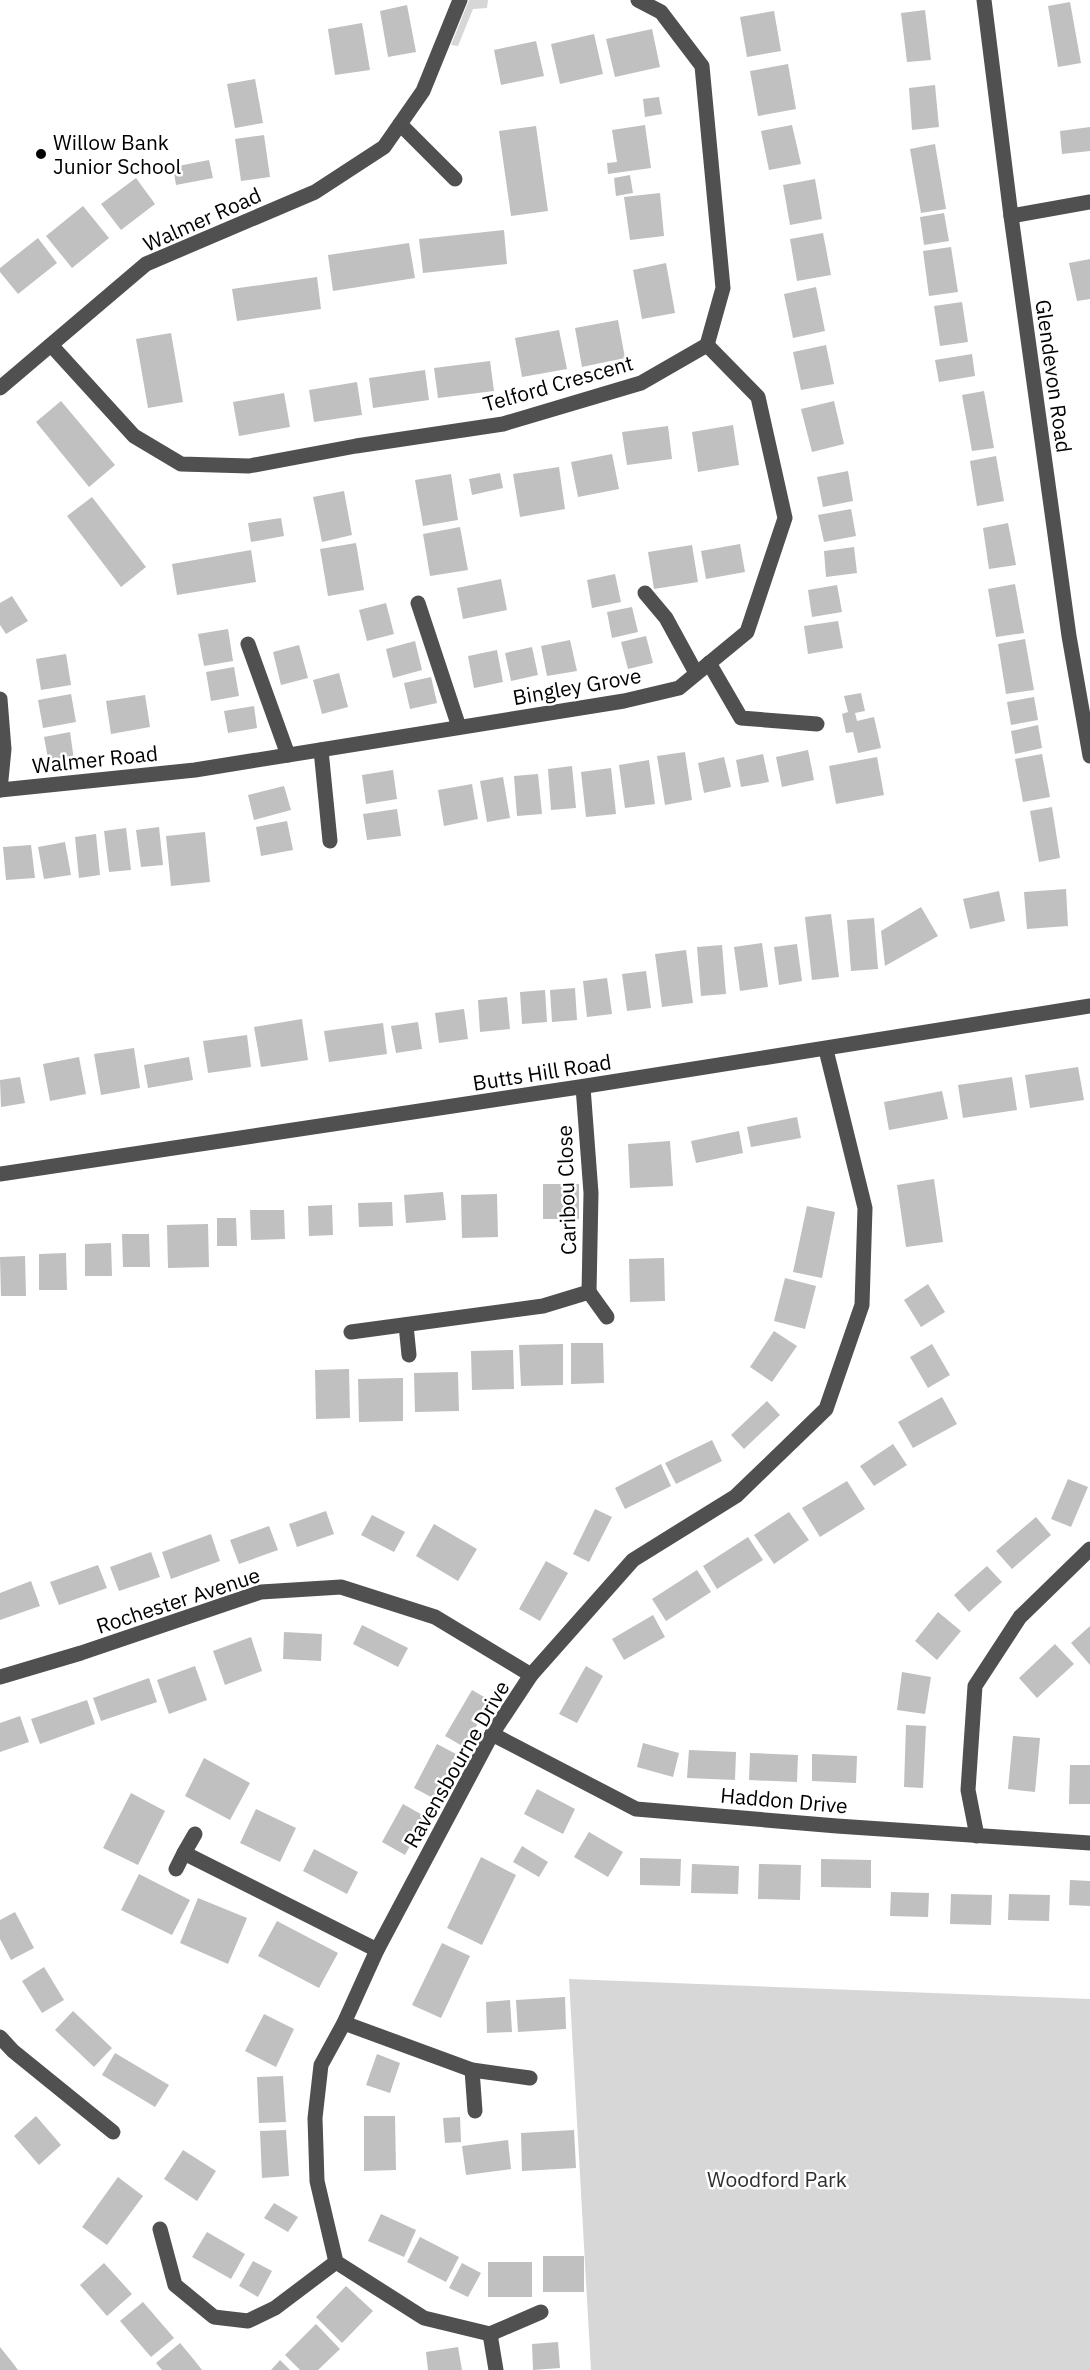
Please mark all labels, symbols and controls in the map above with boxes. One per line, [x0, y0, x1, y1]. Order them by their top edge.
place label: Willow Bank Junior School [53, 128, 181, 180]
marker: Willow Bank Junior School [34, 147, 48, 161]
street label: Walmer Road [139, 181, 265, 257]
street label: Glendevon Road [1029, 298, 1079, 454]
street label: Telford Crescent [480, 348, 636, 418]
street label: Bingley Grove [511, 661, 643, 711]
street label: Walmer Road [31, 738, 159, 780]
street label: Butts Hill Road [471, 1047, 613, 1097]
street label: Caribou Close [550, 1124, 582, 1256]
street label: Rochester Avenue [93, 1560, 263, 1640]
street label: Ravensbourne Drive [397, 1675, 515, 1853]
street label: Haddon Drive [719, 1780, 849, 1820]
park label: Woodford Park [707, 2165, 847, 2193]

